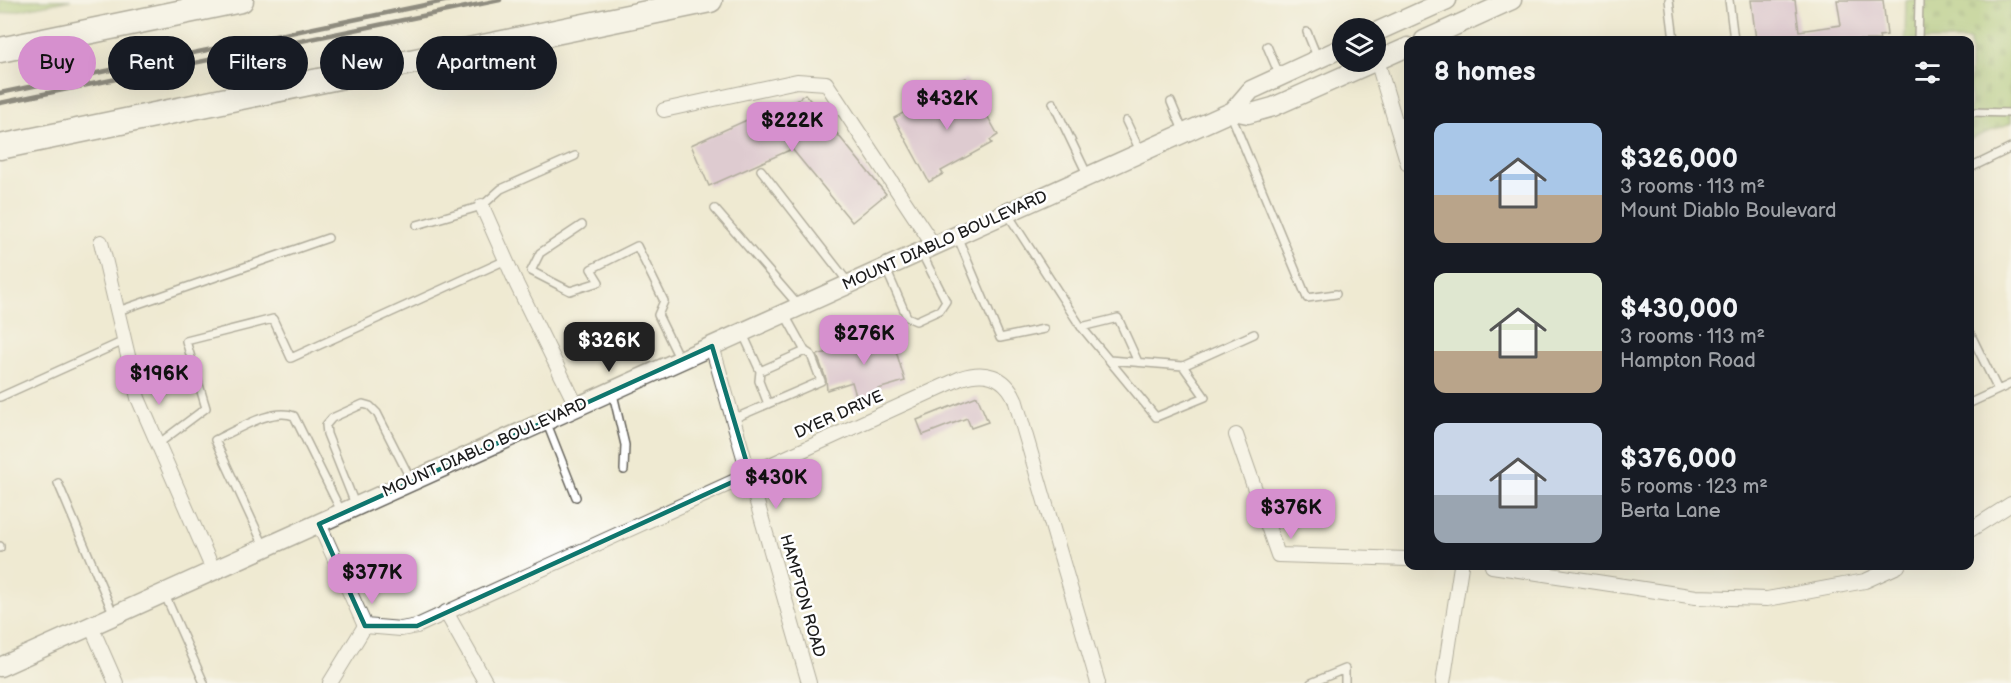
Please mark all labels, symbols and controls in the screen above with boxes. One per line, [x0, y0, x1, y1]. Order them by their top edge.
map controls [1332, 18, 1386, 72]
button: layers [1332, 18, 1386, 72]
chip: Buy [18, 36, 96, 90]
chip: Rent [108, 36, 195, 90]
chip: Filters [207, 36, 308, 90]
chip: New [320, 36, 404, 90]
chip: Apartment [416, 36, 557, 90]
icon: filters [1911, 56, 1944, 89]
text: 8 homes [1434, 57, 1536, 88]
pin: $432K [905, 80, 989, 131]
text: $432K [916, 87, 978, 111]
pin: $222K [750, 102, 834, 153]
text: $222K [761, 109, 823, 133]
text: $326,000 [1620, 144, 1738, 175]
icon: home [1482, 147, 1554, 219]
text: 3 rooms · 113 m² [1620, 175, 1765, 199]
street label: MOUNT DIABLO BOULEVARD [840, 187, 1050, 295]
text: Mount Diablo Boulevard [1620, 199, 1836, 223]
text: $430,000 [1620, 294, 1738, 325]
icon: home [1482, 297, 1554, 369]
pin: $276K [822, 315, 906, 366]
pin: $326K [567, 322, 651, 373]
text: $276K [833, 322, 895, 346]
text: 3 rooms · 113 m² [1620, 325, 1765, 349]
text: $326K [578, 329, 640, 353]
text: Hampton Road [1620, 349, 1756, 373]
pin: $196K [117, 355, 201, 406]
text: $196K [129, 362, 189, 386]
street label: DYER DRIVE [792, 387, 886, 443]
street label: MOUNT DIABLO BOULEVARD [380, 394, 590, 502]
text: $376,000 [1620, 444, 1737, 475]
icon: home [1482, 447, 1554, 519]
pin: $430K [734, 459, 818, 510]
text: $430K [745, 466, 807, 490]
text: 5 rooms · 123 m² [1620, 475, 1768, 499]
pin: $376K [1249, 489, 1333, 540]
text: $376K [1260, 496, 1322, 520]
text: Berta Lane [1620, 499, 1721, 523]
street label: HAMPTON ROAD [775, 532, 829, 660]
pin: $377K [330, 554, 414, 605]
text: $377K [342, 561, 402, 585]

